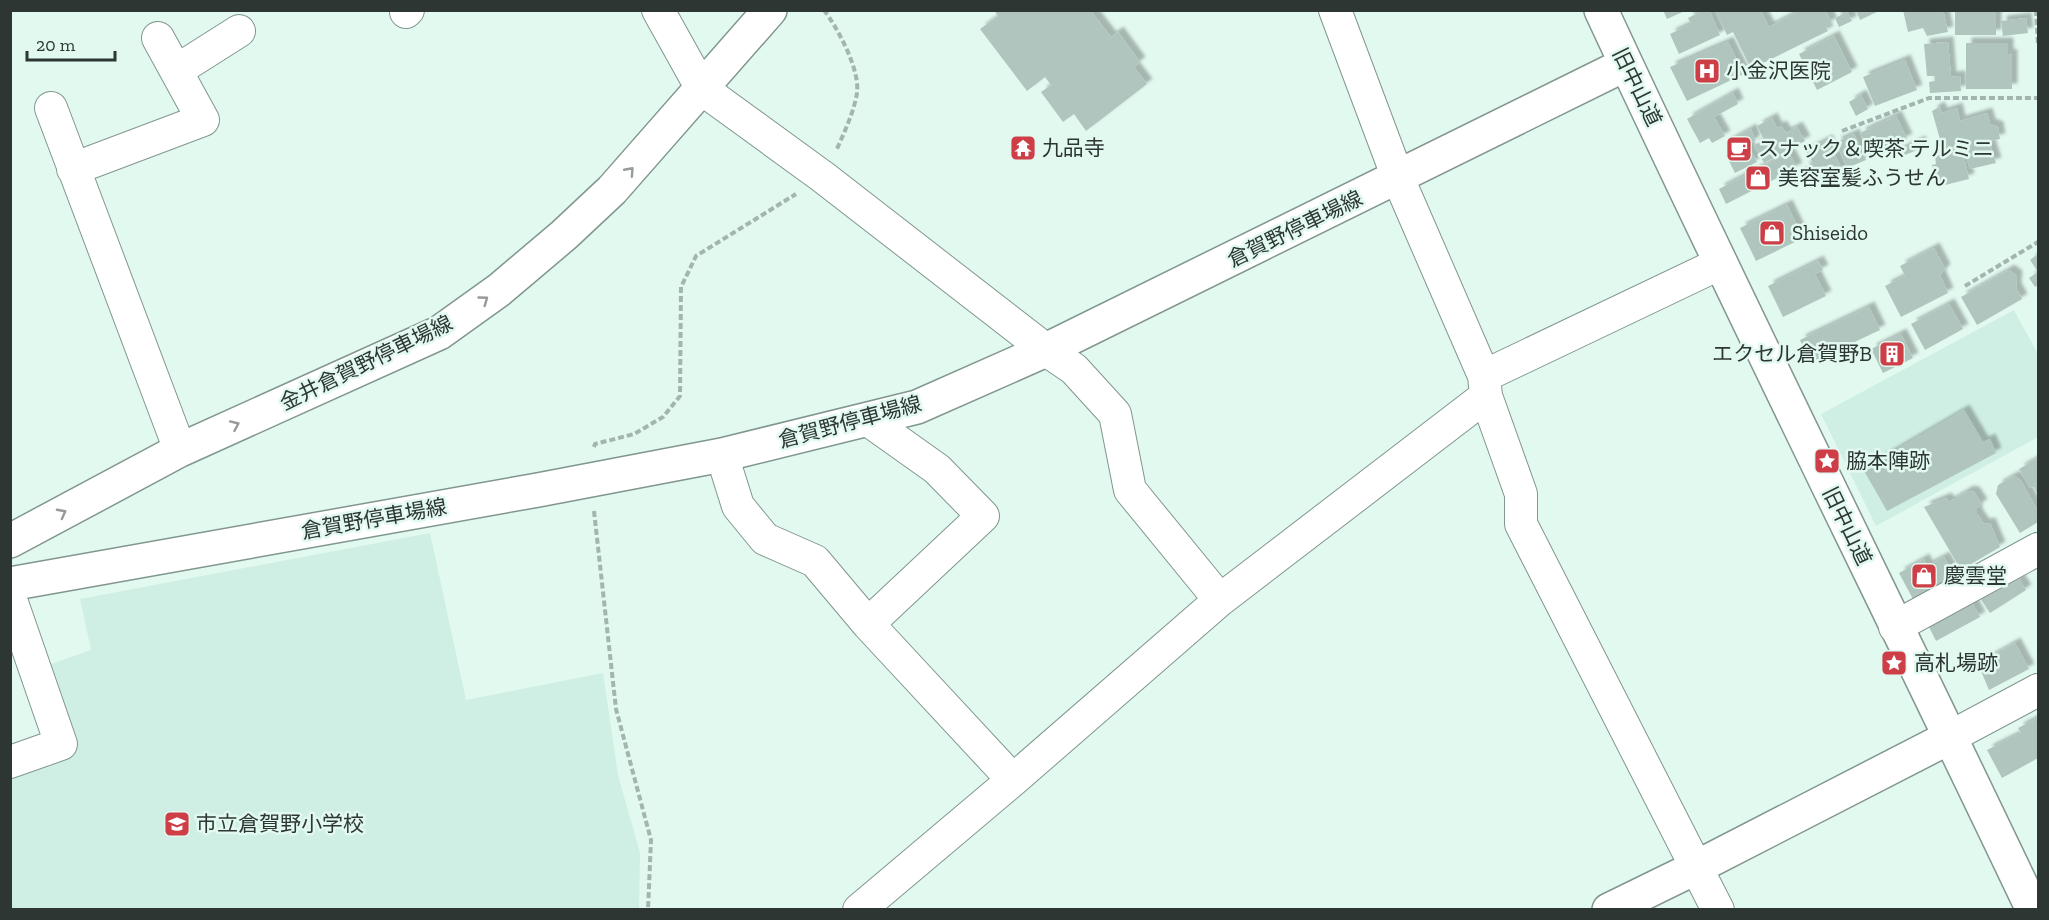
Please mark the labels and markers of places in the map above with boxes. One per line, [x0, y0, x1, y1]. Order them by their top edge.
hospital icon: 小金沢医院 [1692, 56, 1722, 86]
place label: 小金沢医院 [1726, 58, 1831, 83]
temple icon: 九品寺 [1008, 133, 1038, 163]
cafe icon: スナック＆喫茶 テルミニ [1724, 134, 1754, 164]
place label: 九品寺 [1042, 135, 1105, 160]
place label: スナック＆喫茶 テルミニ [1758, 136, 1994, 161]
shop icon: 美容室髪ふうせん [1743, 163, 1773, 193]
place label: 美容室髪ふうせん [1778, 165, 1946, 190]
shop icon: Shiseido [1757, 218, 1787, 248]
place label: Shiseido [1792, 220, 1868, 245]
building icon: エクセル倉賀野B [1877, 339, 1907, 369]
place label: エクセル倉賀野B [1712, 341, 1872, 366]
place icon: 脇本陣跡 [1812, 446, 1842, 476]
place label: 脇本陣跡 [1846, 448, 1930, 473]
shop icon: 慶雲堂 [1909, 561, 1939, 591]
place label: 慶雲堂 [1944, 563, 2007, 588]
place icon: 高札場跡 [1879, 648, 1909, 678]
place label: 高札場跡 [1914, 650, 1998, 675]
school or university icon: 市立倉賀野小学校 [162, 809, 192, 839]
place label: 市立倉賀野小学校 [196, 811, 364, 836]

